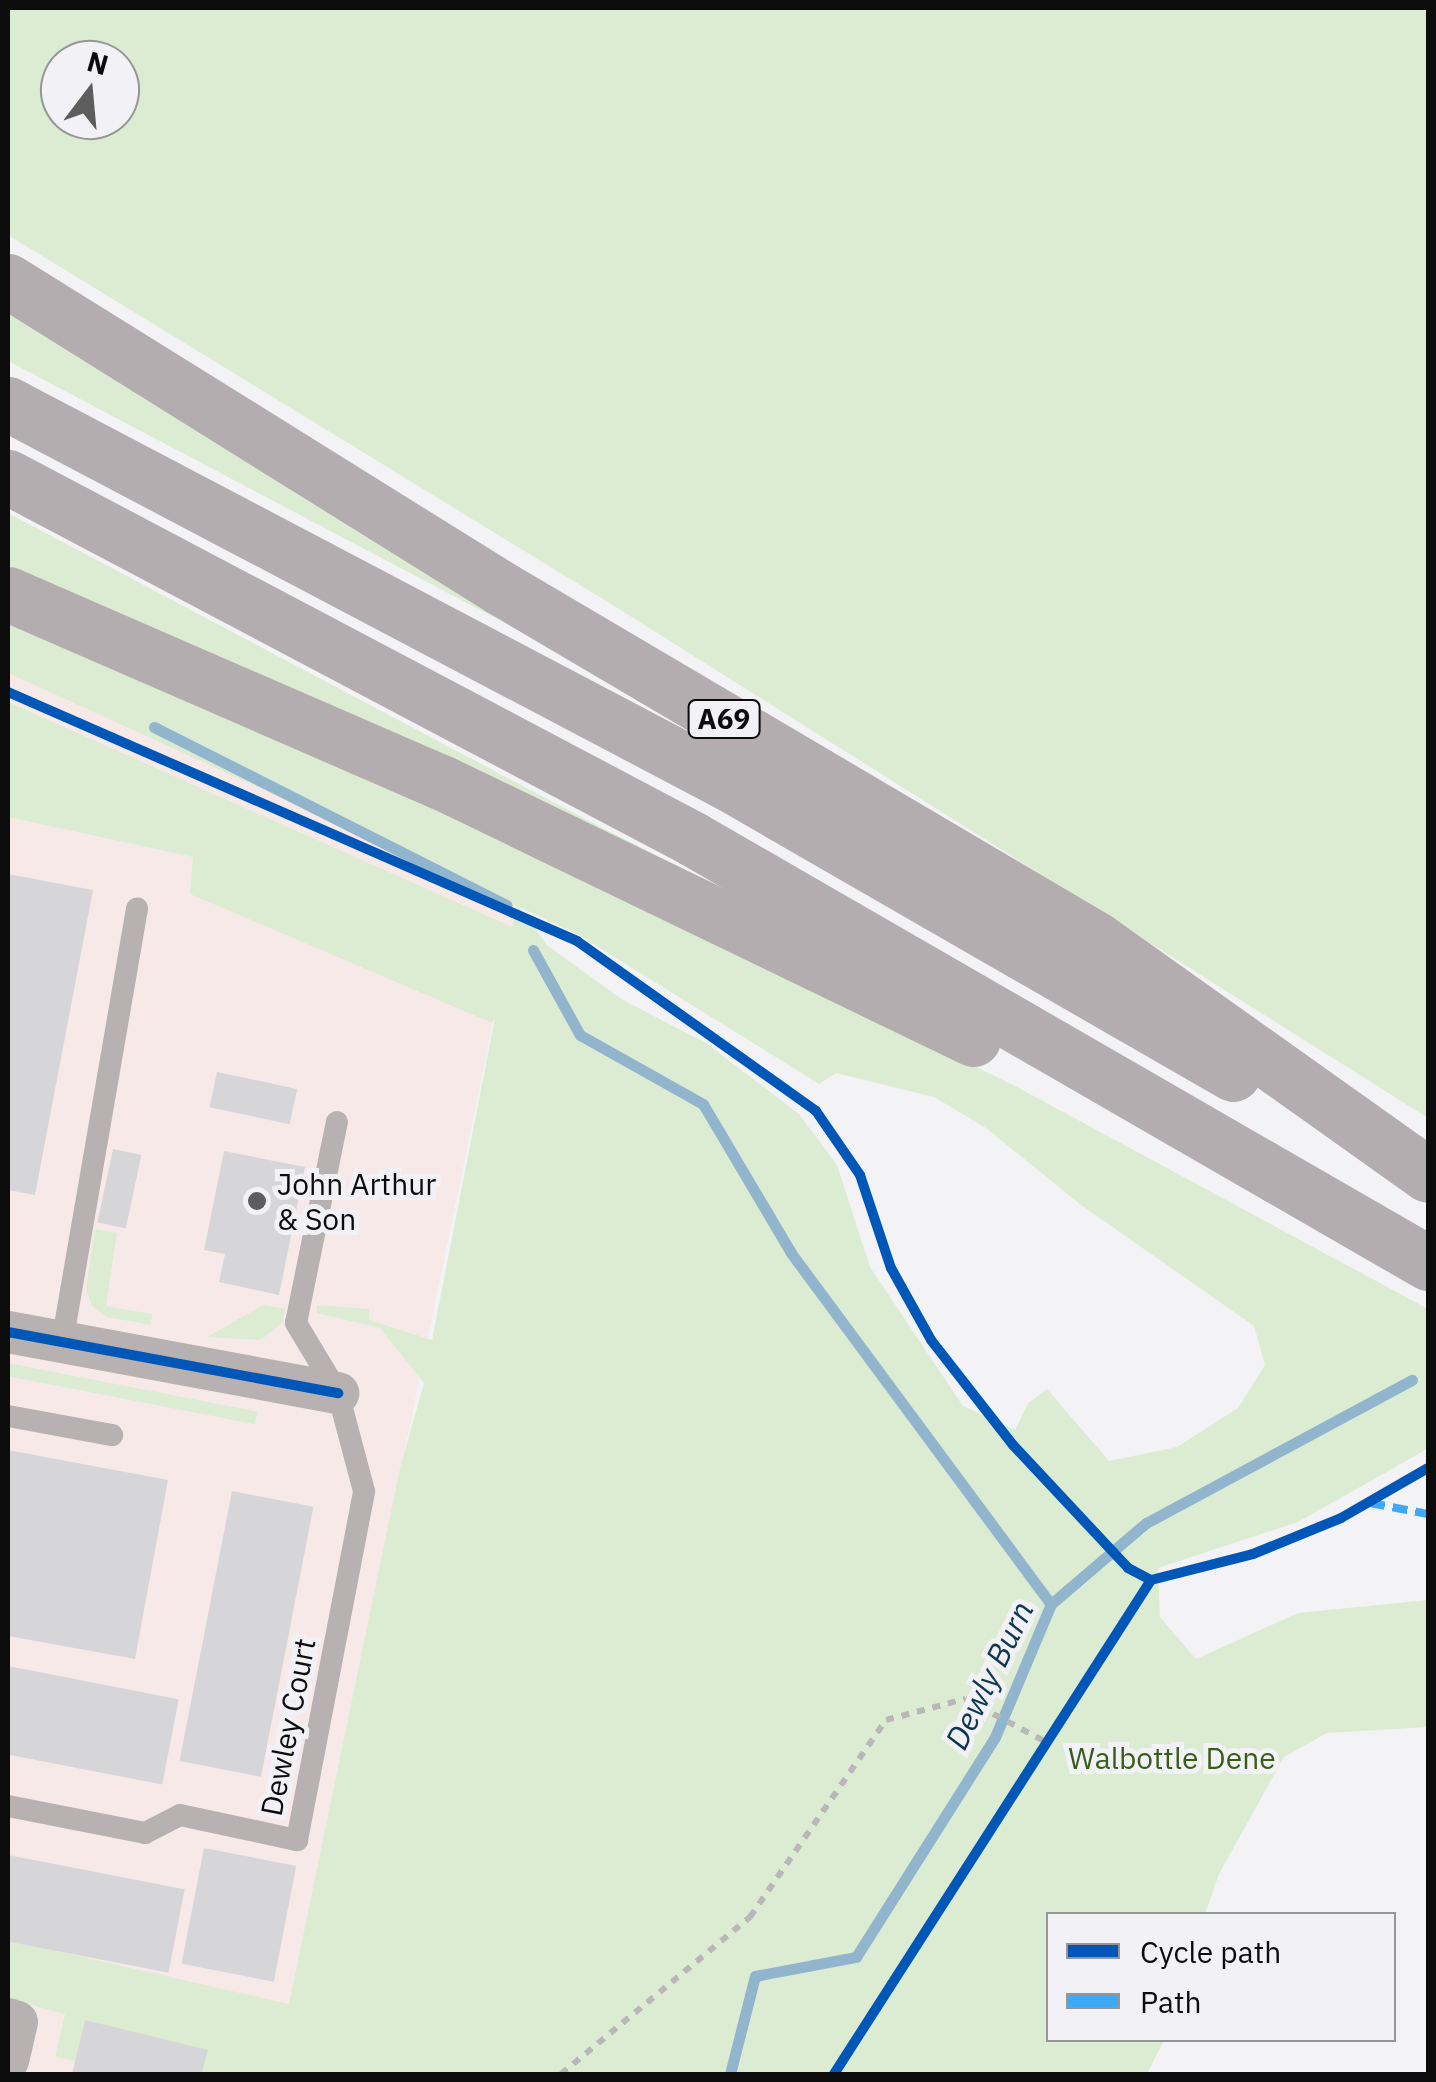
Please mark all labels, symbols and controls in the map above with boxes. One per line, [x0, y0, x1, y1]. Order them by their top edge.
north arrow [40, 40, 140, 140]
text: N [83, 42, 113, 83]
road number: A69 [686, 696, 762, 742]
place label: John Arthur & Son [277, 1166, 436, 1236]
marker: John Arthur & Son [246, 1190, 268, 1212]
water label: Dewly Burn [937, 1595, 1041, 1755]
street label: Dewley Court [253, 1635, 323, 1819]
park label: Walbottle Dene [1068, 1740, 1276, 1776]
legend [1046, 1912, 1396, 2042]
text: Cycle path [1140, 1932, 1281, 1971]
text: Path [1140, 1982, 1201, 2021]

